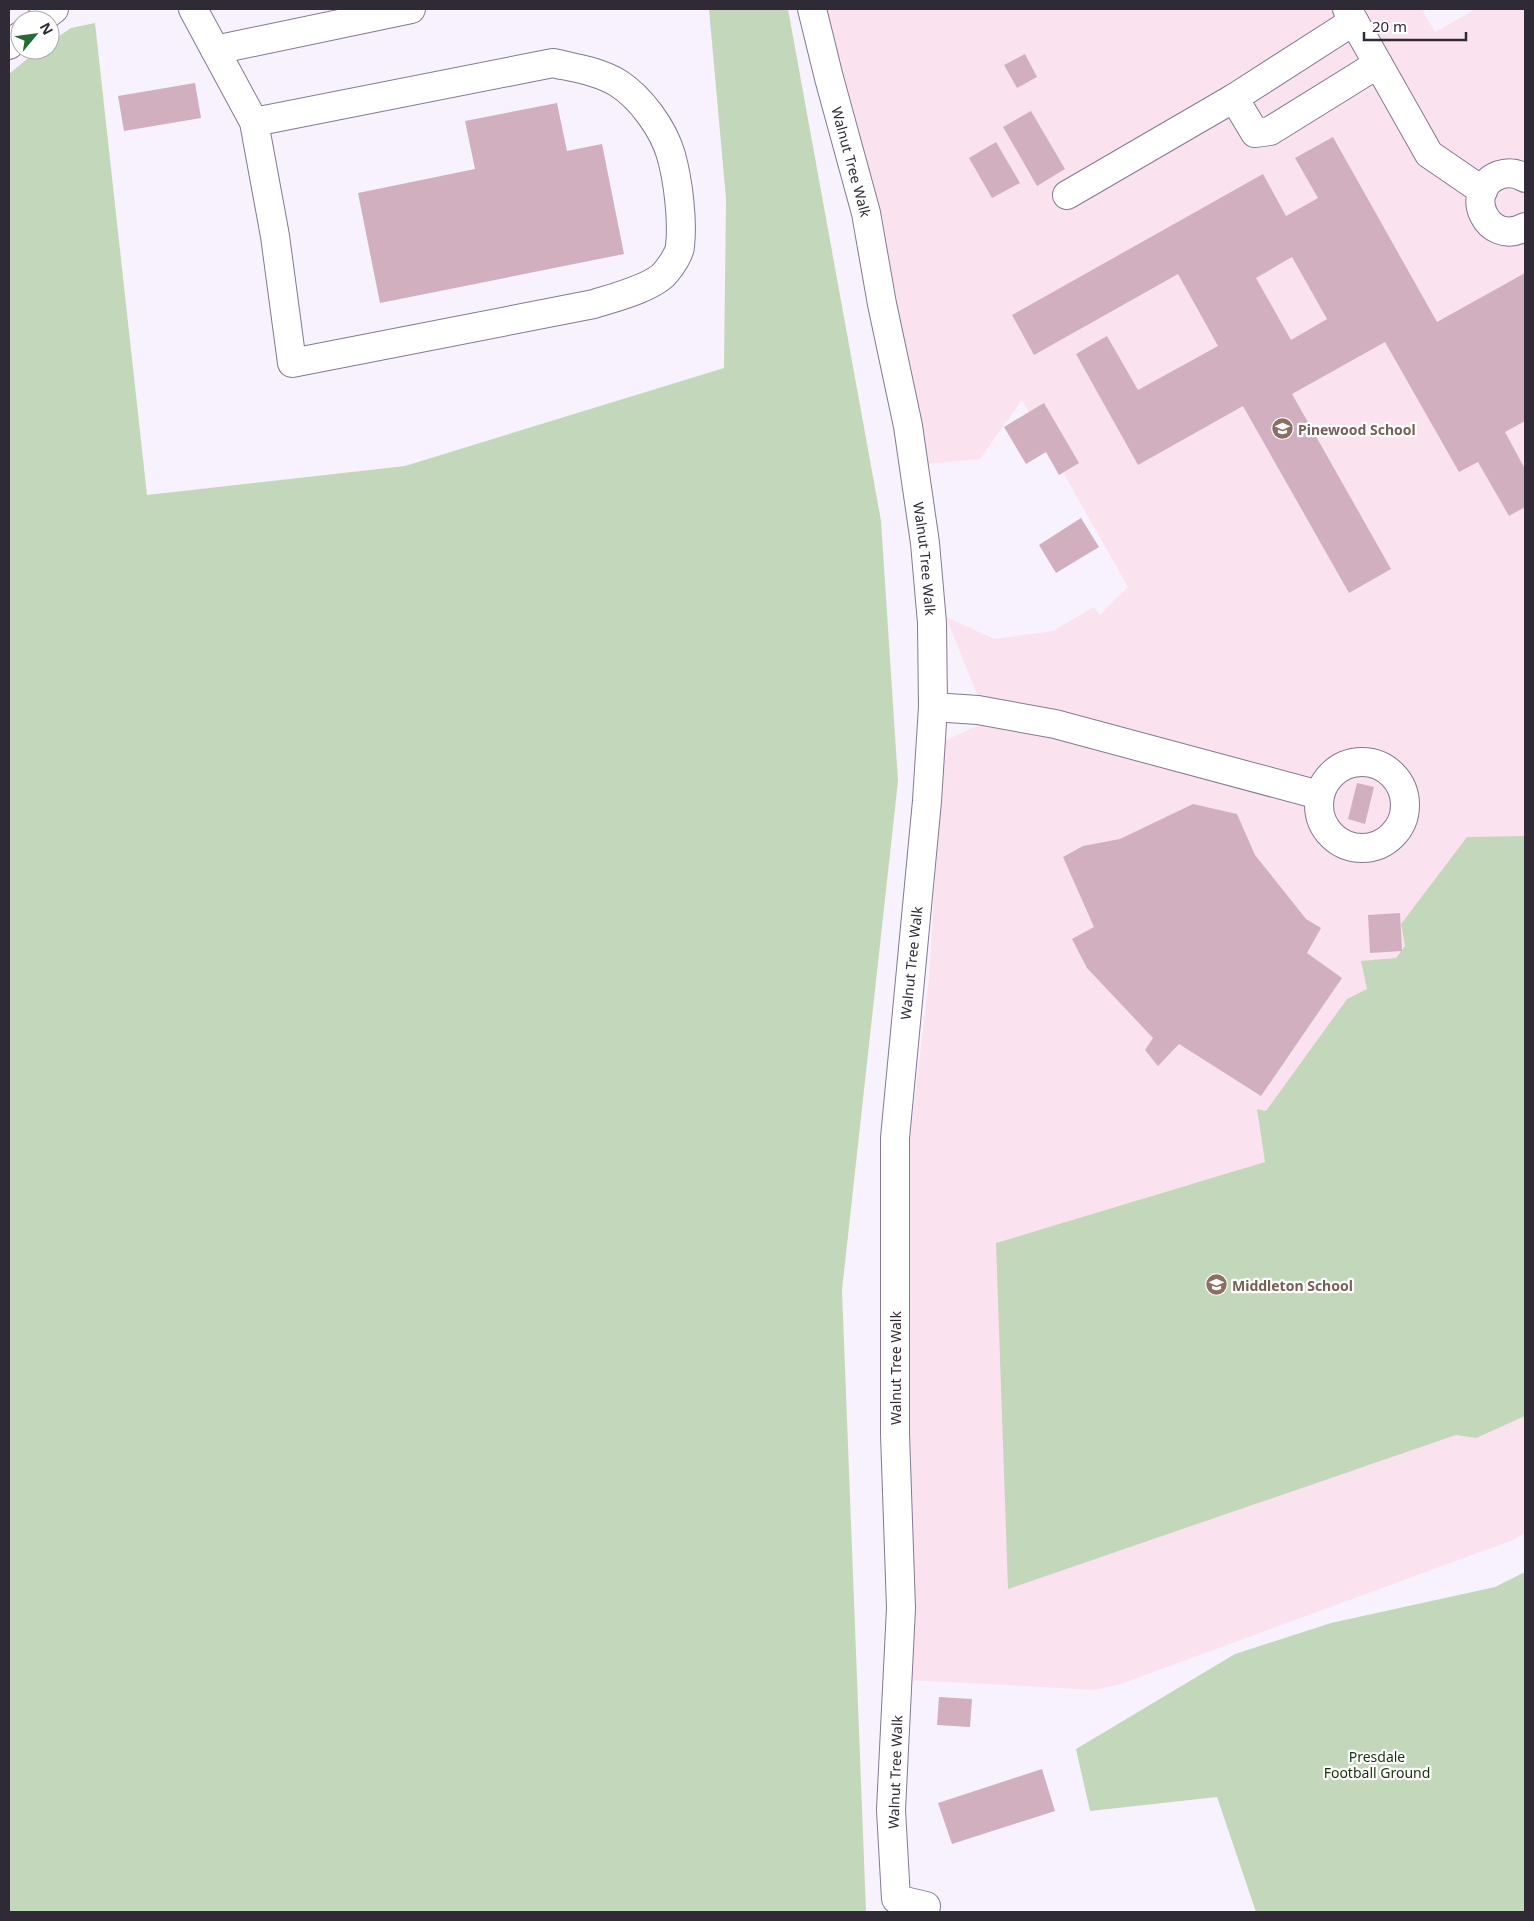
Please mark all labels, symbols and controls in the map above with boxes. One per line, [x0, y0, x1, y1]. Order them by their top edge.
north arrow [10, 10, 60, 60]
scale bar [1364, 10, 1466, 42]
text: 20 m [1372, 16, 1407, 36]
text: N [36, 19, 58, 38]
street label: Walnut Tree Walk [828, 104, 876, 219]
school or university icon: Pinewood School [1270, 417, 1294, 441]
place label: Pinewood School [1298, 420, 1416, 439]
street label: Walnut Tree Walk [910, 501, 941, 617]
street label: Walnut Tree Walk [896, 905, 926, 1021]
school or university icon: Middleton School [1204, 1273, 1228, 1297]
place label: Middleton School [1232, 1276, 1353, 1295]
street label: Walnut Tree Walk [886, 1311, 905, 1425]
street label: Walnut Tree Walk [884, 1714, 907, 1829]
park label: Presdale Football Ground [1324, 1747, 1430, 1782]

